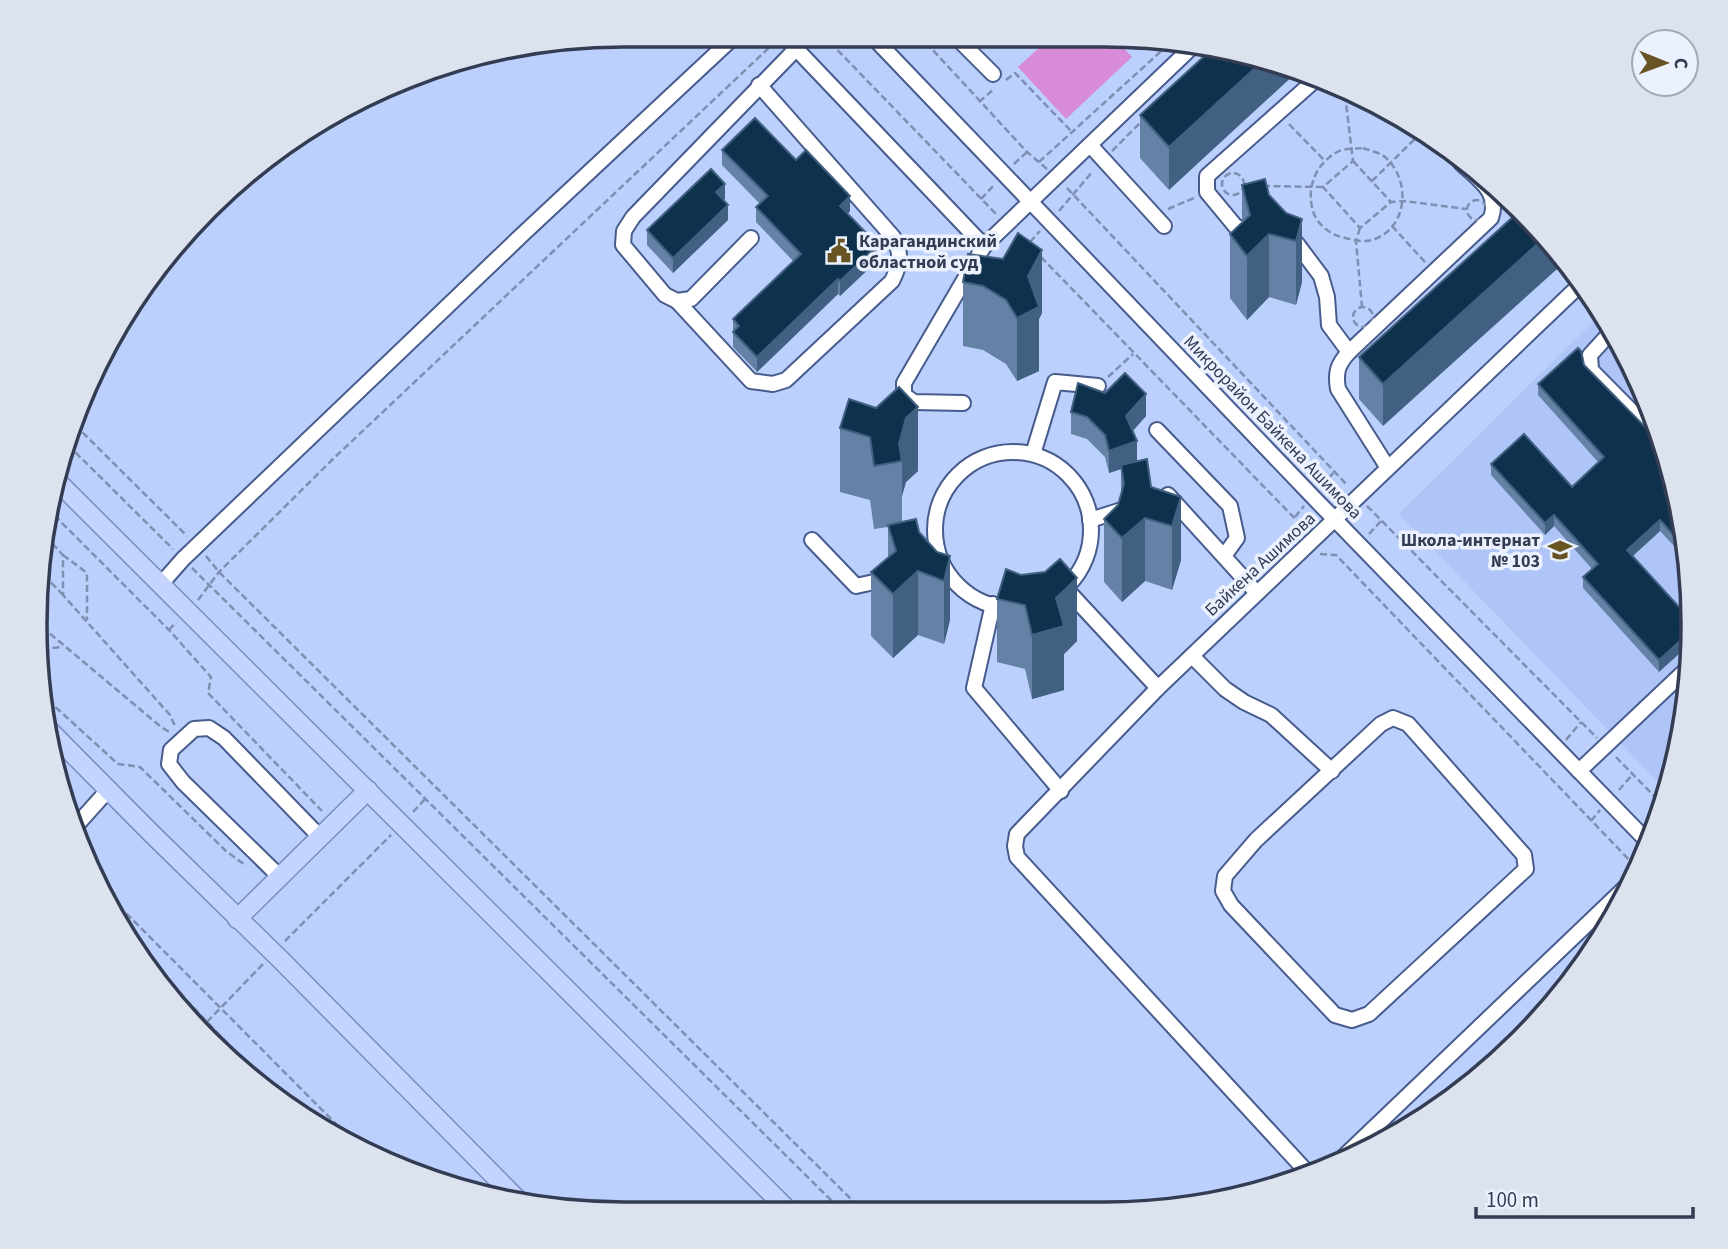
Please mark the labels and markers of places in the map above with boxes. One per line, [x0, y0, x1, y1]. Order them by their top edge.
place label: Карагандинский областной суд [859, 229, 997, 275]
public building icon: Карагандинский областной суд [825, 237, 853, 265]
place label: Школа-интернат № 103 [1401, 528, 1540, 574]
school or university icon: Школа-интернат № 103 [1546, 536, 1574, 564]

